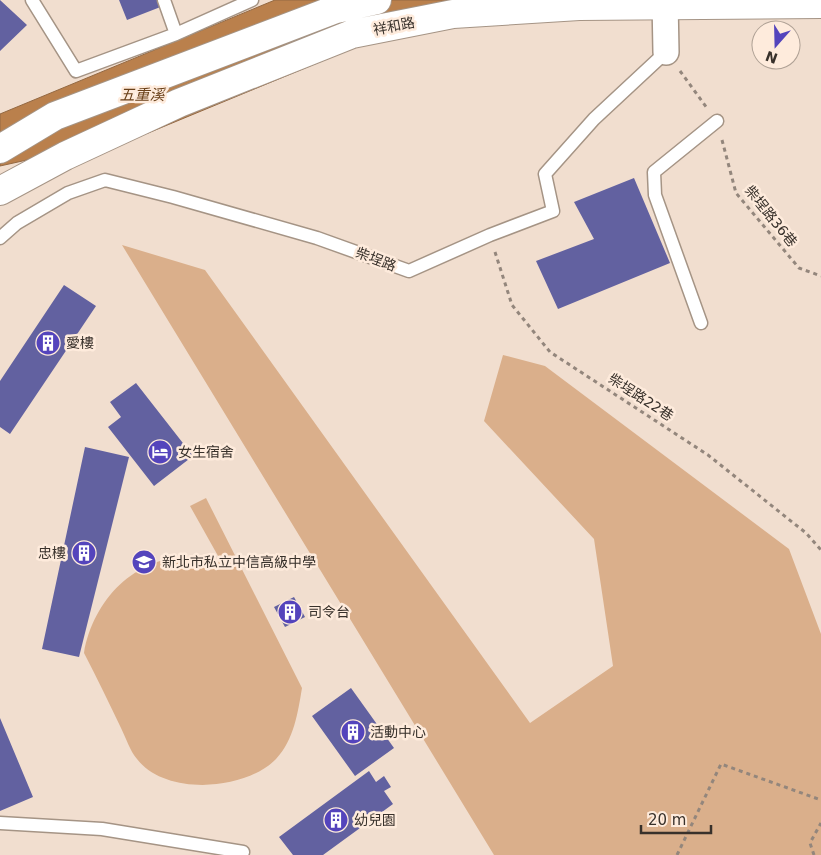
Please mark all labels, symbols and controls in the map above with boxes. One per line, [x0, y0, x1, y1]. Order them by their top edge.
street label: 祥和路 [372, 14, 416, 38]
north arrow [751, 20, 801, 70]
text: N [763, 48, 780, 67]
water label: 五重溪 [119, 86, 166, 104]
street label: 柴埕路36巷 [742, 182, 800, 250]
street label: 柴埕路 [354, 244, 398, 274]
building icon: 愛樓 [35, 330, 61, 356]
place label: 愛樓 [66, 335, 94, 351]
street label: 柴埕路22巷 [606, 370, 676, 424]
hotel icon: 女生宿舍 [147, 439, 173, 465]
place label: 女生宿舍 [178, 444, 234, 460]
building icon: 忠樓 [71, 540, 97, 566]
place label: 忠樓 [38, 545, 66, 561]
school or university icon: 新北市私立中信高級中學 [131, 549, 157, 575]
place label: 新北市私立中信高級中學 [162, 554, 316, 570]
building icon: 司令台 [277, 599, 303, 625]
place label: 司令台 [308, 604, 350, 620]
building icon: 活動中心 [340, 719, 366, 745]
place label: 活動中心 [370, 724, 426, 740]
scale bar [641, 802, 711, 834]
building icon: 幼兒園 [323, 807, 349, 833]
text: 20 m [648, 811, 686, 829]
place label: 幼兒園 [354, 812, 396, 828]

